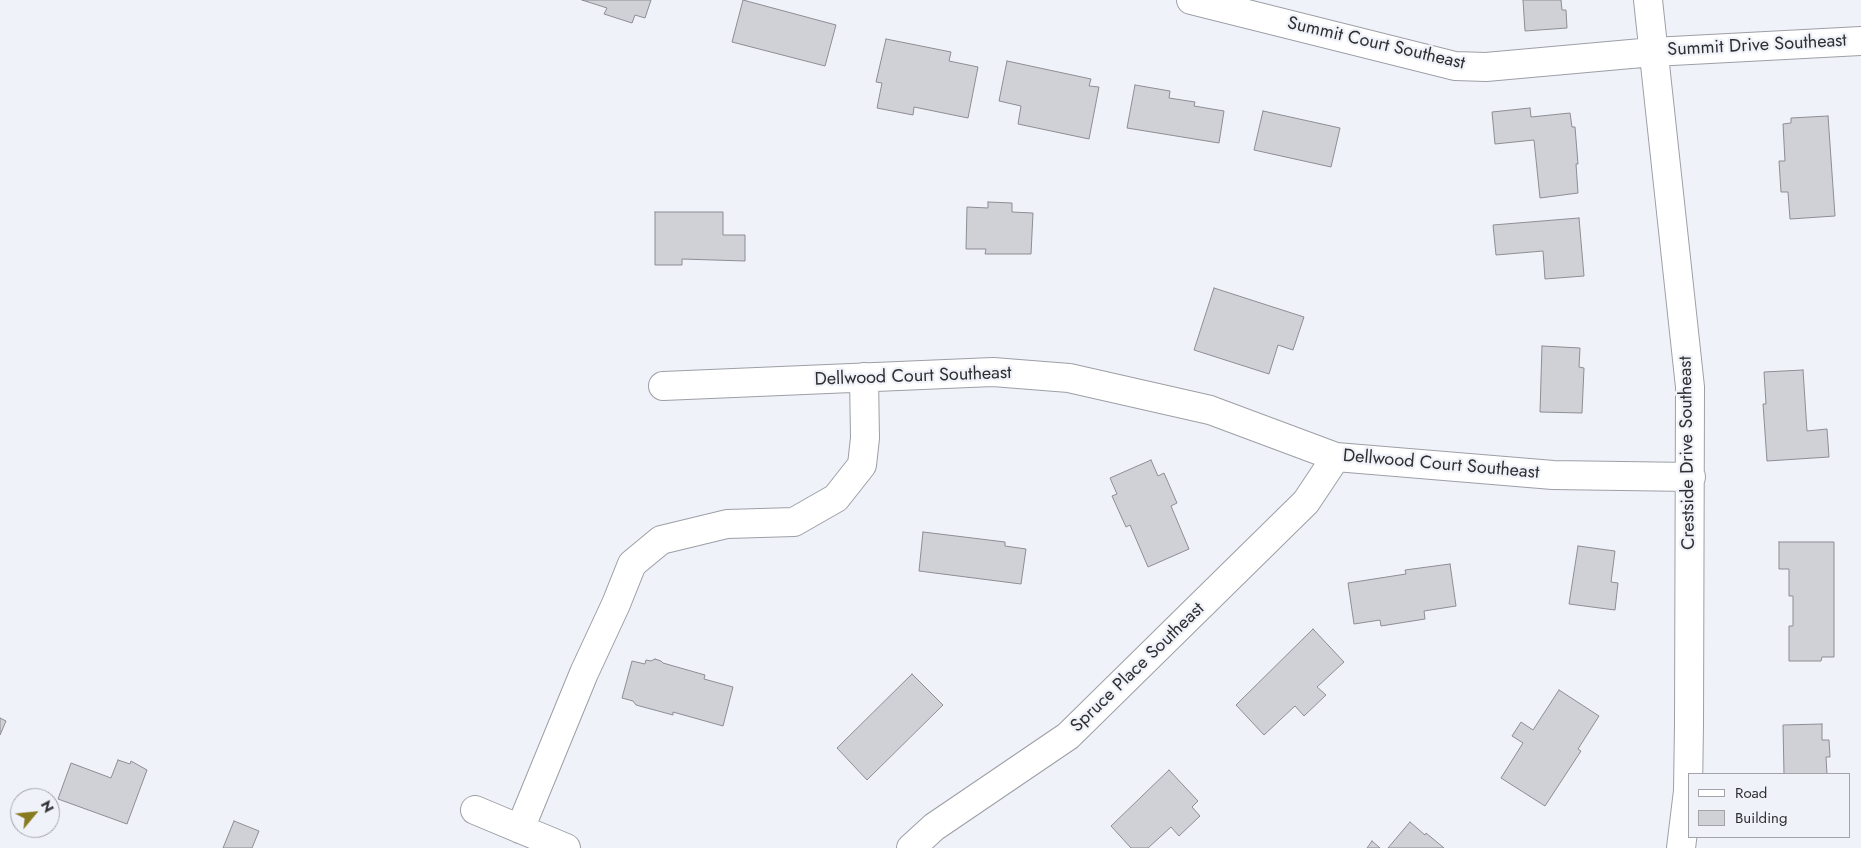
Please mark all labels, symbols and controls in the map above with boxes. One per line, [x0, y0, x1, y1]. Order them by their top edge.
street label: Summit Court Southeast [1285, 13, 1467, 75]
street label: Summit Drive Southeast [1667, 31, 1847, 61]
street label: Crestside Drive Southeast [1676, 356, 1700, 550]
street label: Dellwood Court Southeast [814, 363, 1012, 391]
street label: Dellwood Court Southeast [1342, 446, 1540, 484]
street label: Spruce Place Southeast [1067, 599, 1209, 737]
legend [1688, 773, 1851, 838]
text: Road [1735, 782, 1767, 804]
north arrow [10, 788, 60, 838]
text: N [36, 797, 59, 816]
text: Building [1735, 807, 1787, 829]

